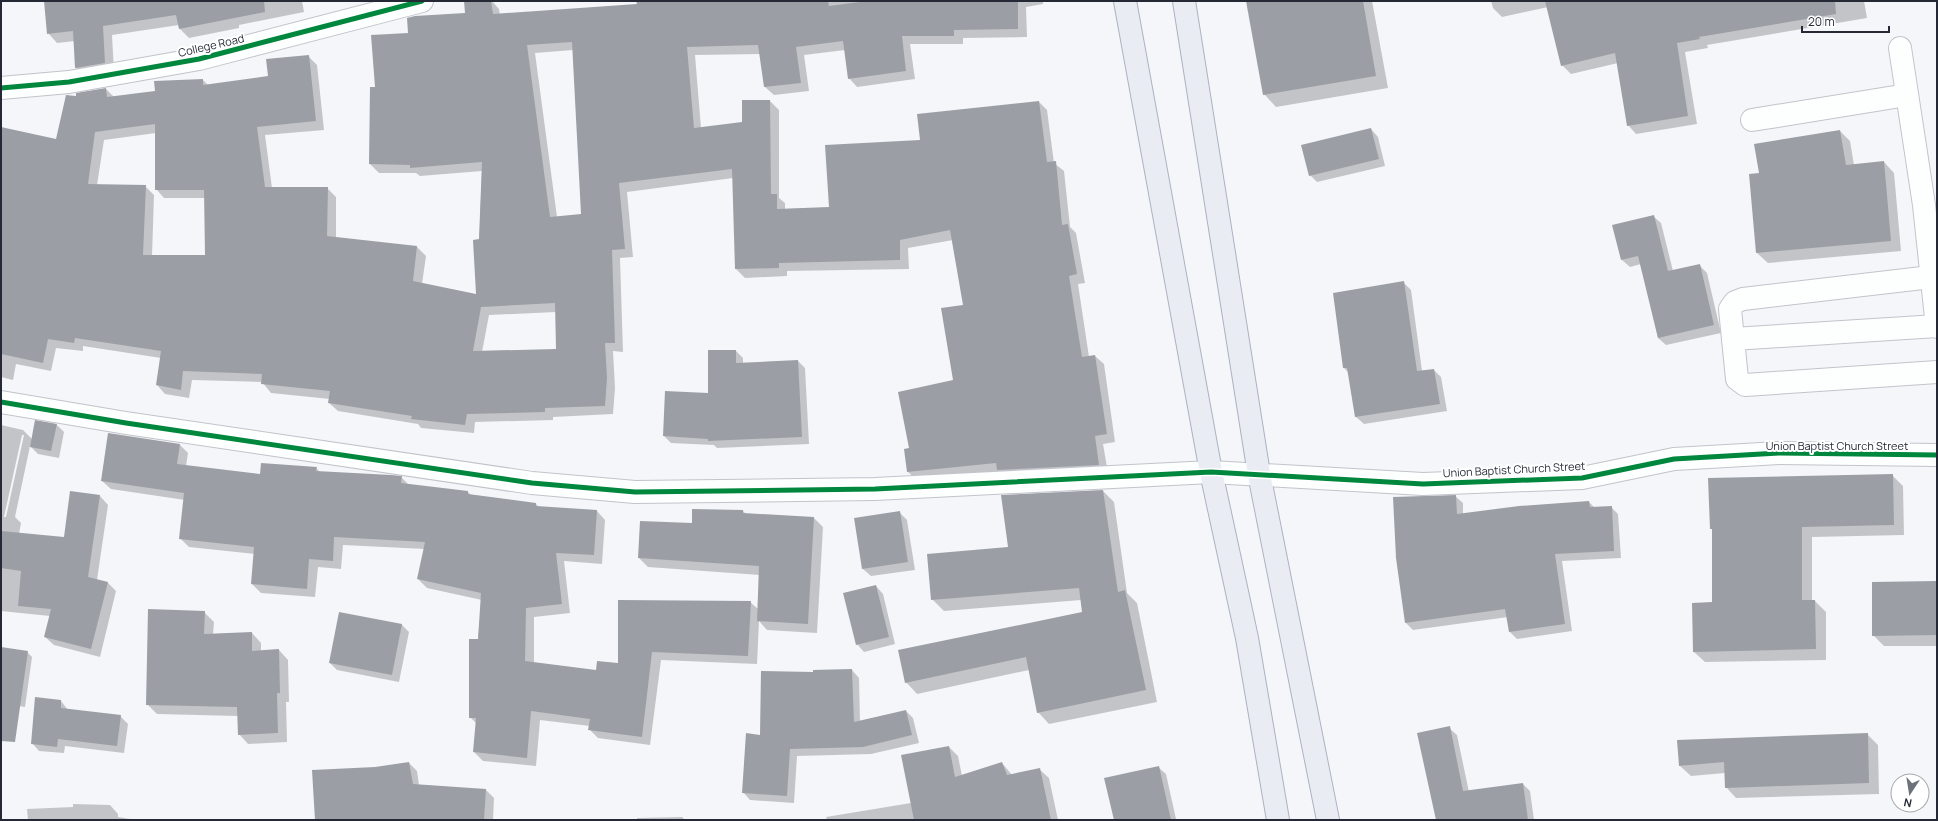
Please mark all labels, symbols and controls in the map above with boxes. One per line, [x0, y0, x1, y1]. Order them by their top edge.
scale bar [1802, 8, 1889, 34]
text: 20 m [1808, 13, 1835, 30]
street label: College Road [177, 30, 245, 60]
street label: Union Baptist Church Street [1766, 438, 1908, 453]
street label: Union Baptist Church Street [1442, 458, 1586, 480]
north arrow [1890, 773, 1930, 813]
text: N [1902, 795, 1913, 811]

